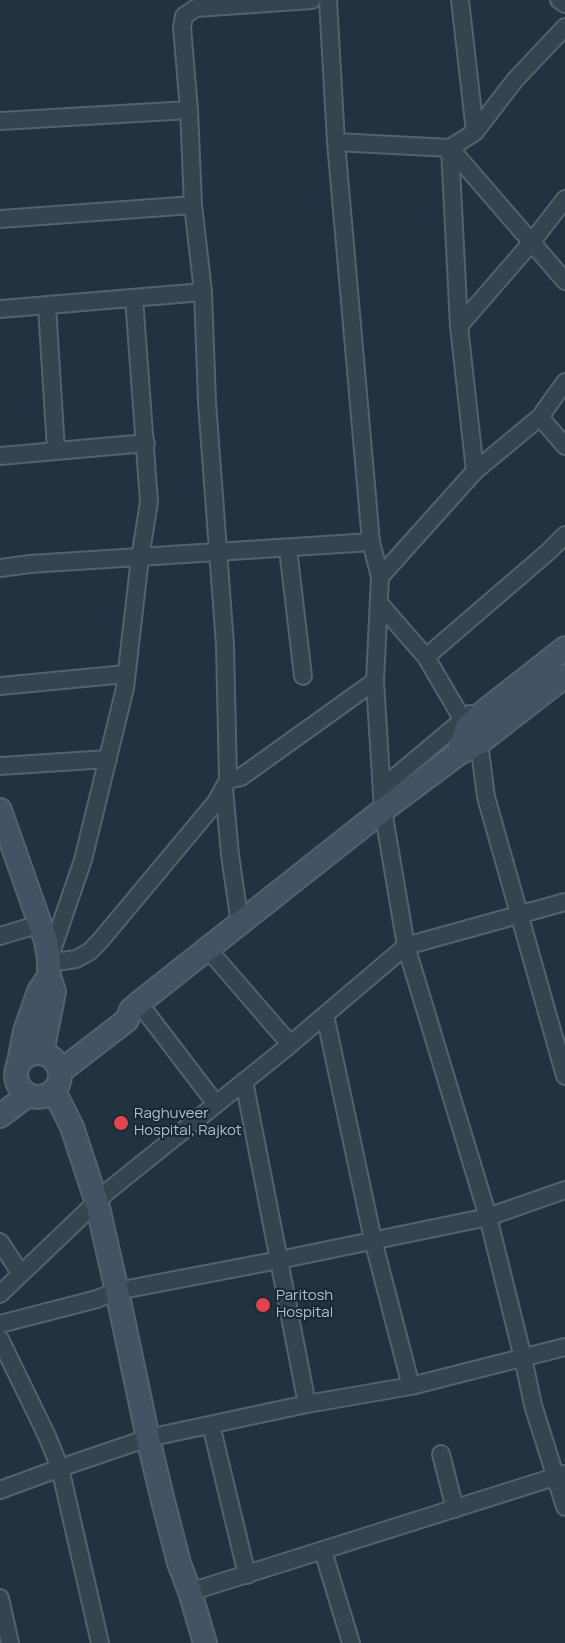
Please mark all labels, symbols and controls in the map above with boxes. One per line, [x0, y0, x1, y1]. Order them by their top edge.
place label: Raghuveer Hospital, Rajkot [134, 1105, 242, 1140]
marker: Raghuveer Hospital, Rajkot [112, 1114, 130, 1132]
place label: Paritosh Hospital [276, 1287, 333, 1322]
marker: Paritosh Hospital [254, 1296, 272, 1314]

